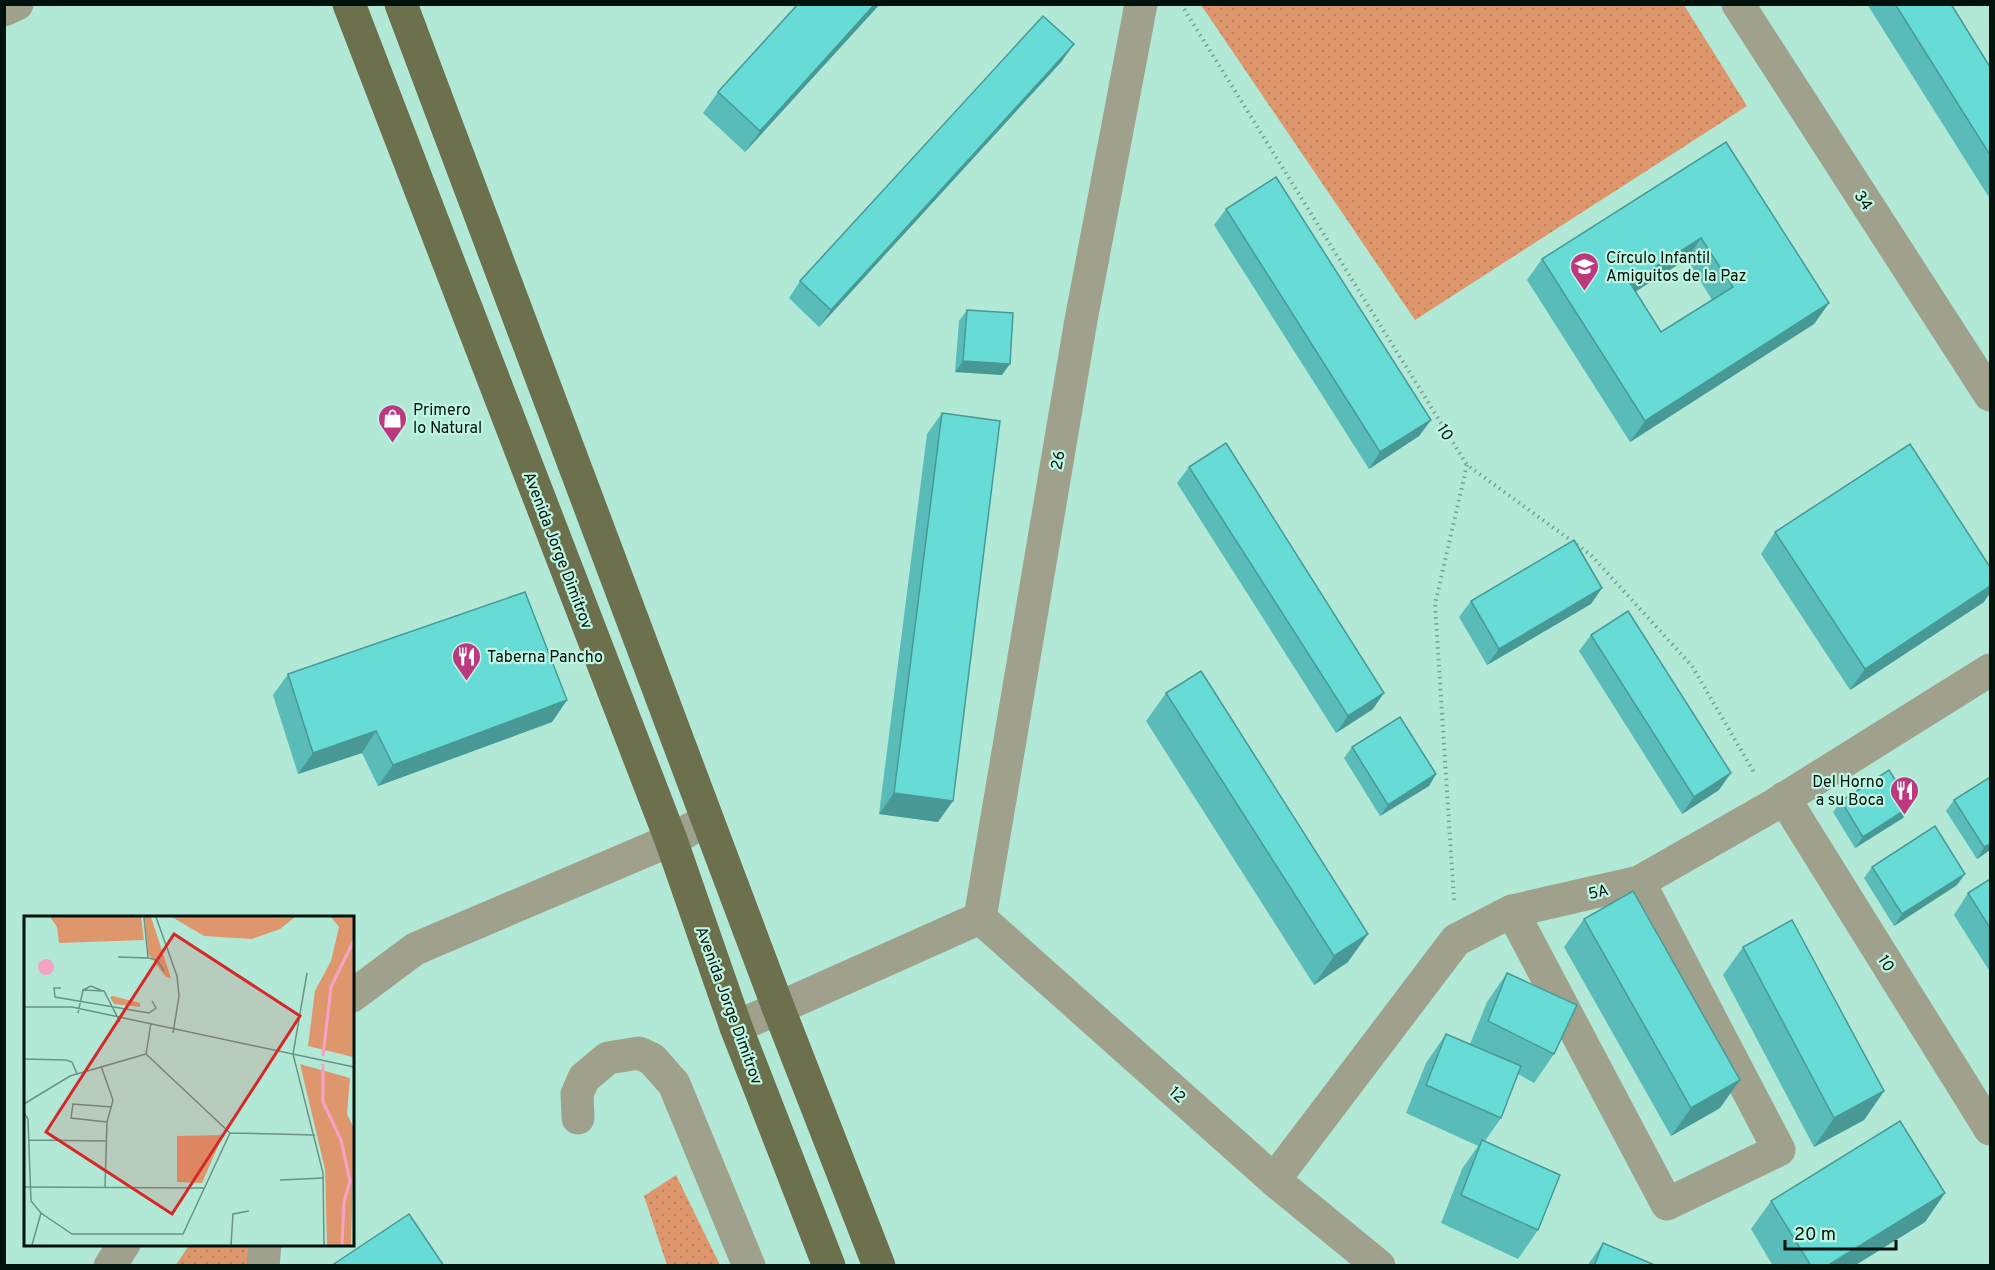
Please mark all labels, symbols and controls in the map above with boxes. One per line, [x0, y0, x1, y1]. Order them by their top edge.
street label: 34 [1849, 187, 1876, 215]
place label: Círculo Infantil Amiguitos de la Paz [1606, 249, 1746, 287]
school or university icon: Círculo Infantil Amiguitos de la Paz [1569, 250, 1601, 292]
place label: Primero lo Natural [413, 401, 482, 439]
shop icon: Primero lo Natural [376, 402, 408, 444]
street label: 10 [1432, 421, 1457, 445]
street label: 26 [1047, 449, 1070, 472]
street label: Avenida Jorge Dimitrov [518, 469, 596, 632]
restaurant icon: Taberna Pancho [450, 640, 482, 682]
place label: Taberna Pancho [487, 648, 603, 668]
place label: Del Horno a su Boca [1812, 773, 1884, 811]
restaurant icon: Del Horno a su Boca [1889, 774, 1921, 816]
street label: 5A [1586, 881, 1611, 905]
inset map [24, 916, 354, 1246]
street label: Avenida Jorge Dimitrov [690, 924, 766, 1087]
street label: 10 [1873, 952, 1898, 976]
street label: 12 [1164, 1083, 1189, 1108]
scale bar [1785, 1213, 1896, 1251]
text: 20 m [1794, 1224, 1836, 1247]

